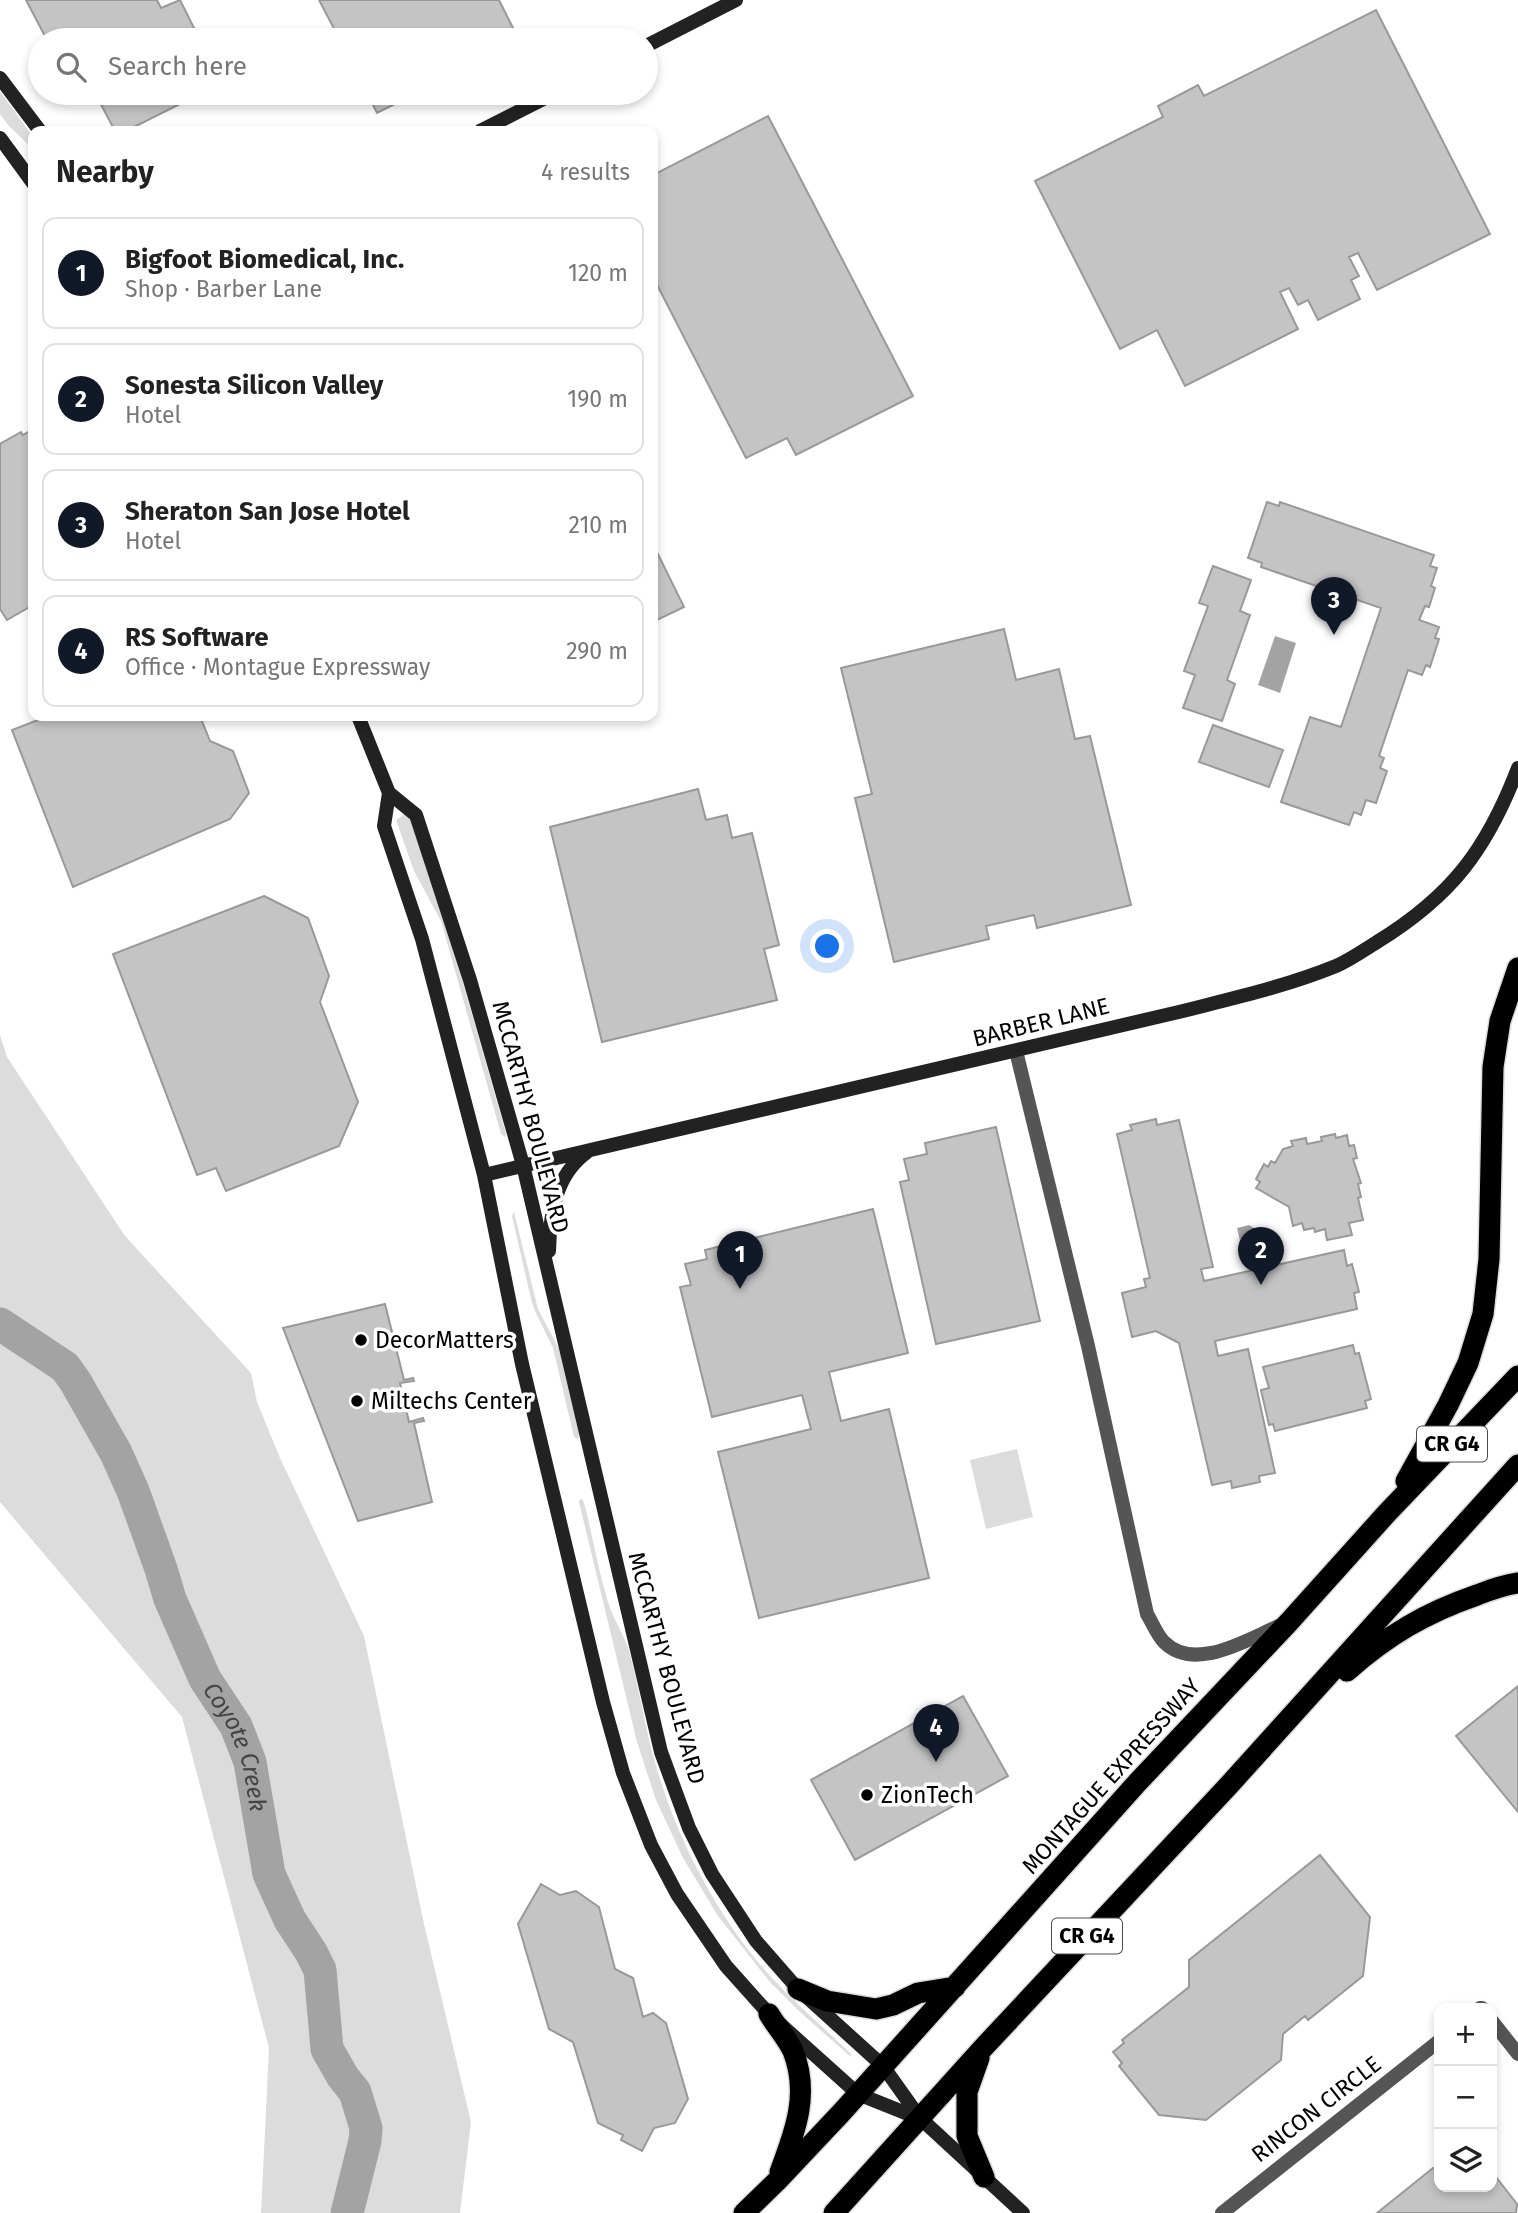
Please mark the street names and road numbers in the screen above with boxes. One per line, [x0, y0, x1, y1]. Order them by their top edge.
street label: BARBER LANE [970, 991, 1112, 1053]
street label: MCCARTHY BOULEVARD [487, 998, 575, 1236]
road number: CR G4 [1417, 1426, 1487, 1462]
street label: MCCARTHY BOULEVARD [623, 1549, 711, 1787]
street label: MONTAGUE EXPRESSWAY [1016, 1672, 1206, 1880]
road number: CR G4 [1052, 1918, 1122, 1954]
street label: RINCON CIRCLE [1246, 2050, 1386, 2168]

